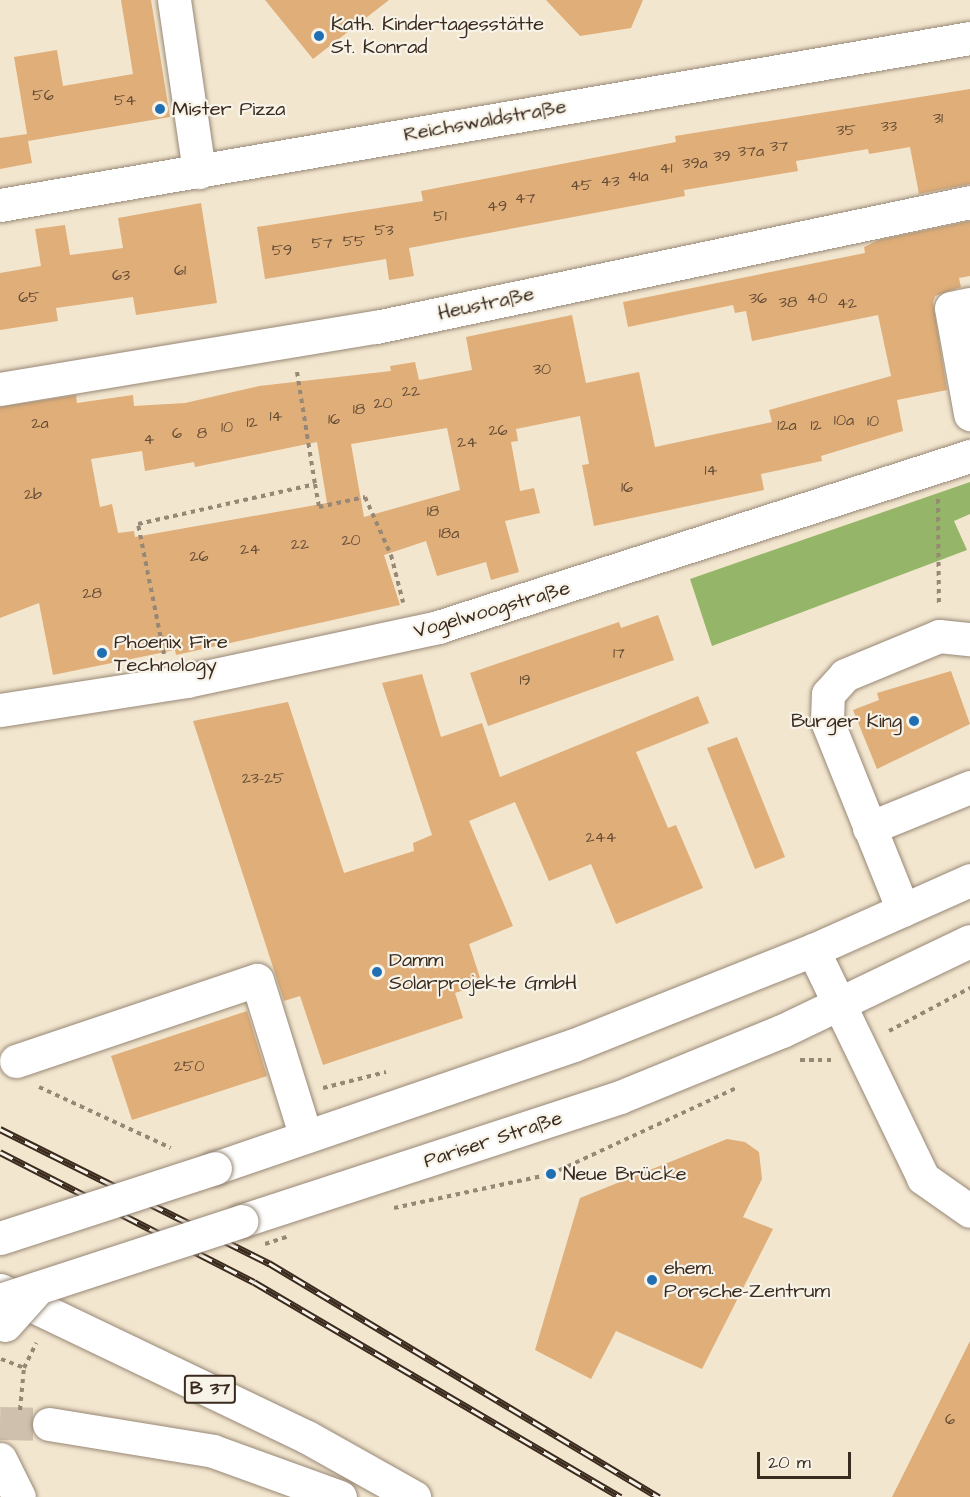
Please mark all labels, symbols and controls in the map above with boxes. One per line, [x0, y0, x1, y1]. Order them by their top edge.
place label: Kath. Kindertagesstätte St. Konrad [331, 13, 544, 60]
marker: Kath. Kindertagesstätte St. Konrad [312, 29, 326, 43]
house number: 56 [32, 85, 54, 105]
house number: 54 [114, 90, 136, 110]
street label: Reichswaldstraße [402, 95, 568, 147]
place label: Mister Pizza [172, 97, 285, 121]
marker: Mister Pizza [153, 102, 167, 116]
house number: 31 [933, 108, 943, 128]
house number: 33 [881, 116, 897, 136]
house number: 35 [836, 120, 856, 140]
house number: 37 [770, 136, 788, 156]
house number: 37a [738, 141, 764, 161]
house number: 39 [713, 146, 731, 166]
house number: 39a [682, 153, 708, 173]
house number: 41 [660, 158, 672, 178]
house number: 41a [627, 166, 649, 186]
house number: 43 [600, 171, 620, 191]
house number: 45 [570, 175, 592, 195]
house number: 47 [515, 188, 535, 208]
house number: 49 [487, 196, 507, 216]
house number: 51 [433, 206, 447, 226]
house number: 53 [374, 220, 394, 240]
house number: 55 [343, 231, 365, 251]
house number: 57 [311, 233, 333, 253]
house number: 59 [272, 240, 292, 260]
house number: 61 [174, 260, 186, 280]
house number: 63 [112, 265, 130, 285]
street label: Heustraße [436, 282, 536, 326]
house number: 65 [18, 287, 40, 307]
house number: 36 [749, 288, 767, 308]
house number: 40 [807, 288, 827, 308]
house number: 38 [779, 292, 797, 312]
house number: 42 [837, 293, 857, 313]
house number: 30 [533, 359, 551, 379]
house number: 22 [402, 381, 420, 401]
house number: 20 [373, 393, 393, 413]
house number: 18 [353, 399, 365, 419]
house number: 14 [270, 406, 282, 426]
house number: 16 [328, 409, 340, 429]
house number: 10a [834, 410, 854, 430]
house number: 10 [867, 411, 879, 431]
house number: 12 [246, 412, 258, 432]
house number: 2a [31, 413, 49, 433]
house number: 12a [777, 415, 797, 435]
house number: 12 [810, 415, 822, 435]
house number: 10 [221, 417, 233, 437]
house number: 26 [488, 420, 508, 440]
house number: 6 [172, 423, 182, 443]
house number: 8 [197, 423, 207, 443]
house number: 4 [144, 429, 154, 449]
house number: 24 [457, 432, 477, 452]
house number: 14 [705, 460, 717, 480]
house number: 16 [621, 477, 633, 497]
house number: 2b [24, 484, 42, 504]
house number: 18 [427, 501, 439, 521]
house number: 18a [439, 523, 459, 543]
house number: 20 [341, 530, 361, 550]
house number: 22 [291, 534, 309, 554]
house number: 24 [240, 539, 260, 559]
house number: 26 [189, 546, 209, 566]
street label: Vogelwoogstraße [411, 576, 573, 644]
house number: 28 [82, 583, 102, 603]
place label: Phoenix Fire Technology [114, 630, 228, 677]
house number: 17 [613, 643, 625, 663]
marker: Phoenix Fire Technology [95, 646, 109, 660]
house number: 19 [519, 670, 531, 690]
place label: Burger King [791, 709, 902, 733]
marker: Burger King [907, 714, 921, 728]
house number: 23-25 [242, 768, 284, 788]
house number: 244 [586, 827, 616, 847]
place label: Damm Solarprojekte GmbH [389, 948, 577, 995]
marker: Damm Solarprojekte GmbH [370, 965, 384, 979]
house number: 250 [174, 1056, 204, 1076]
street label: Pariser Straße [421, 1106, 565, 1174]
place label: Neue Brücke [563, 1162, 687, 1186]
marker: Neue Brücke [544, 1167, 558, 1181]
place label: ehem. Porsche-Zentrum [664, 1256, 830, 1303]
marker: ehem. Porsche-Zentrum [645, 1273, 659, 1287]
road number: B 37 [183, 1374, 237, 1404]
house number: 6 [945, 1409, 955, 1429]
scale bar [760, 1440, 854, 1478]
text: 20 m [768, 1450, 811, 1475]

